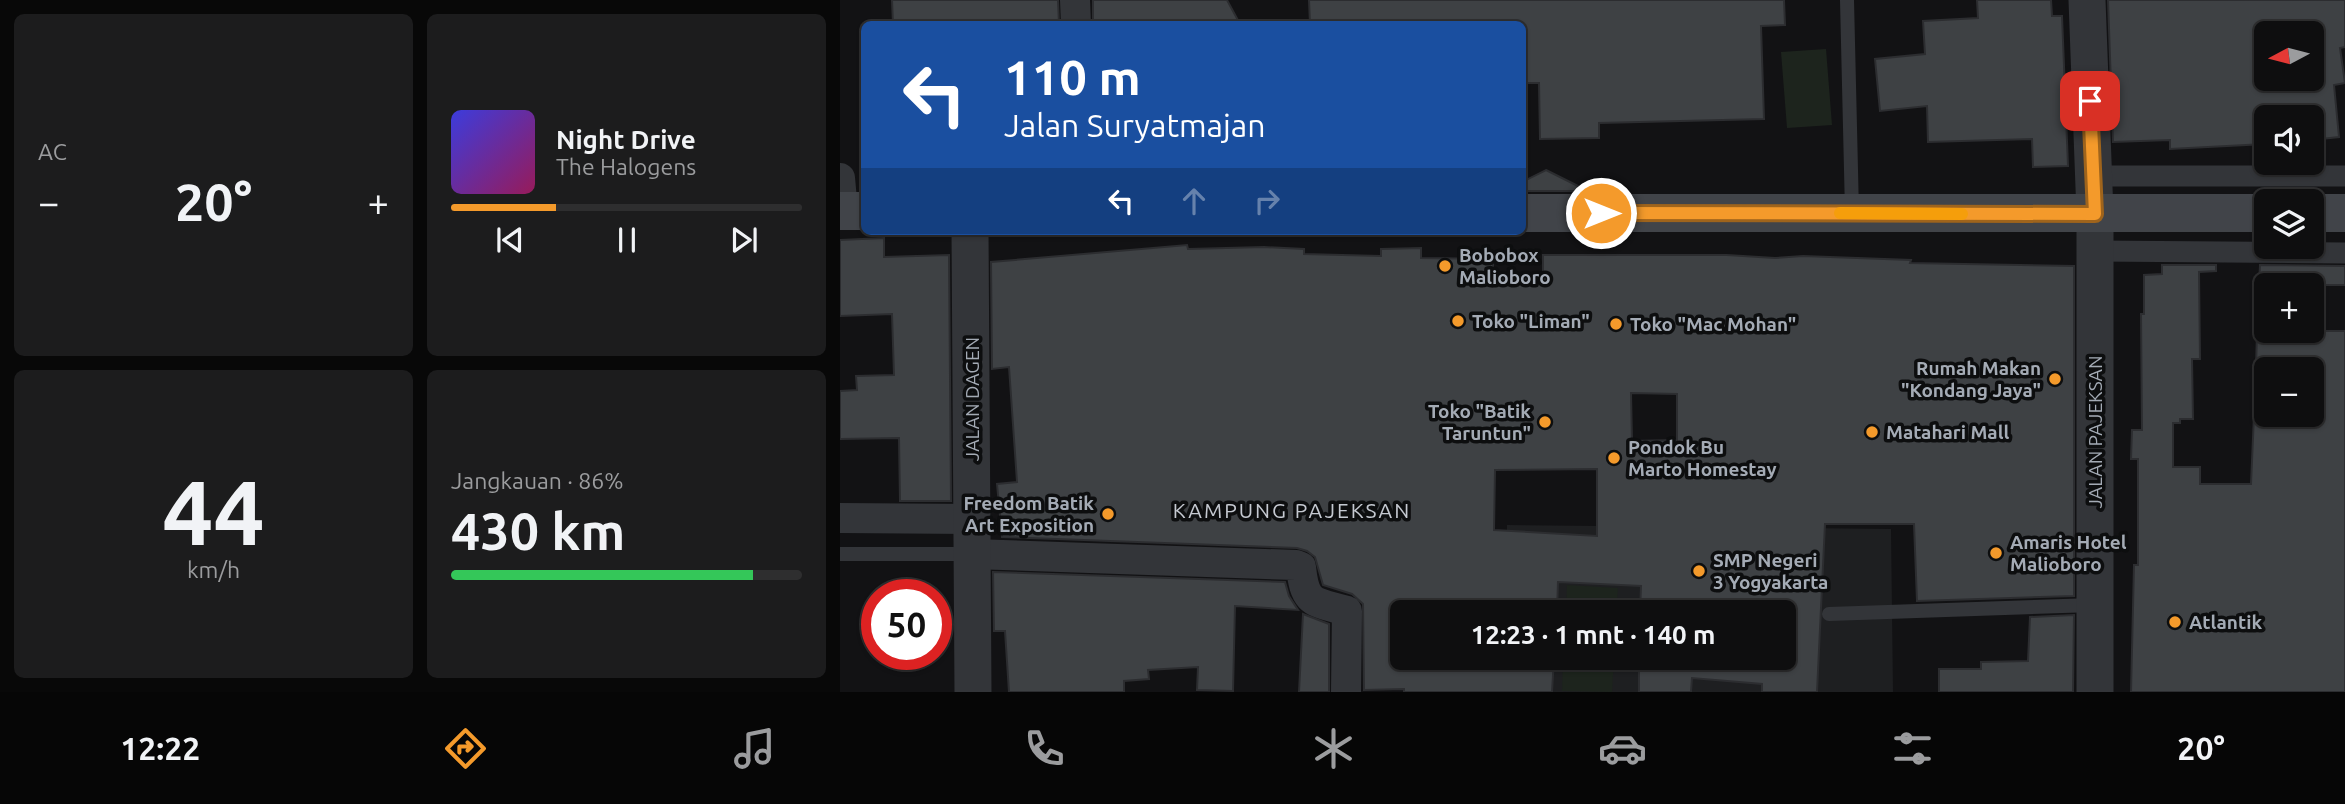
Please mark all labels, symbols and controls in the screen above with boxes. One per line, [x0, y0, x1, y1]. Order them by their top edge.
north arrow [2254, 21, 2324, 91]
map controls [2254, 21, 2324, 427]
icon: left [889, 49, 980, 140]
text: 110 m [1004, 49, 1141, 104]
pin [2060, 71, 2120, 131]
icon: arrive [2071, 82, 2109, 120]
button: sound [2254, 105, 2324, 175]
text: Jalan Suryatmajan [1004, 107, 1266, 143]
text: Night Drive [556, 125, 696, 154]
text: AC [38, 139, 67, 164]
text: The Halogens [556, 154, 696, 179]
text: 20° [175, 173, 252, 231]
position arrow [1564, 176, 1638, 250]
text: − [38, 181, 59, 223]
text: + [368, 181, 389, 223]
icon: left [1102, 182, 1140, 220]
icon: ahead [1175, 182, 1213, 220]
icon: right [1248, 182, 1286, 220]
button: layers [2254, 189, 2324, 259]
icon: previous [491, 221, 529, 259]
icon: pause [608, 221, 646, 259]
icon: next [725, 221, 763, 259]
place label: Bobobox Malioboro [1459, 244, 1551, 288]
marker: Bobobox Malioboro [1437, 258, 1453, 274]
button: + [2254, 273, 2324, 343]
place label: Toko "Liman" [1472, 310, 1590, 332]
marker: Toko "Liman" [1450, 313, 1466, 329]
place label: Toko "Mac Mohan" [1630, 313, 1796, 335]
marker: Toko "Mac Mohan" [1608, 316, 1624, 332]
street label: JALAN DAGEN [961, 337, 983, 461]
street label: JALAN PAJEKSAN [2084, 355, 2106, 509]
place label: Rumah Makan "Kondang Jaya" [1901, 357, 2041, 401]
button: − [2254, 357, 2324, 427]
marker: Rumah Makan "Kondang Jaya" [2047, 371, 2063, 387]
place label: Toko "Batik Taruntun" [1428, 400, 1531, 444]
marker: Toko "Batik Taruntun" [1537, 414, 1553, 430]
place label: Matahari Mall [1886, 421, 2009, 443]
marker: Matahari Mall [1864, 424, 1880, 440]
place label: Pondok Bu Marto Homestay [1628, 436, 1777, 480]
marker: Pondok Bu Marto Homestay [1606, 450, 1622, 466]
text: 44 [162, 460, 265, 562]
text: Jangkauan · 86% [451, 468, 623, 493]
place label: Freedom Batik Art Exposition [963, 492, 1094, 536]
district label: KAMPUNG PAJEKSAN [1173, 498, 1411, 522]
text: 430 km [451, 502, 625, 560]
marker: Freedom Batik Art Exposition [1100, 506, 1116, 522]
place label: Amaris Hotel Malioboro [2010, 531, 2127, 575]
marker: Amaris Hotel Malioboro [1988, 545, 2004, 561]
place label: SMP Negeri 3 Yogyakarta [1713, 549, 1828, 593]
text: km/h [187, 557, 240, 582]
marker: SMP Negeri 3 Yogyakarta [1691, 563, 1707, 579]
speed limit sign: 50 [861, 579, 952, 670]
place label: Atlantik [2189, 611, 2262, 633]
marker: Atlantik [2167, 614, 2183, 630]
text: 12:23 · 1 mnt · 140 m [1471, 620, 1715, 649]
icon: directions [441, 724, 490, 773]
icon: music [730, 724, 779, 773]
icon: phone [1020, 724, 1069, 773]
icon: climate [1309, 724, 1358, 773]
icon: car [1598, 724, 1647, 773]
icon: filters [1888, 724, 1937, 773]
text: 12:22 [120, 730, 200, 766]
text: 20° [2177, 730, 2225, 766]

